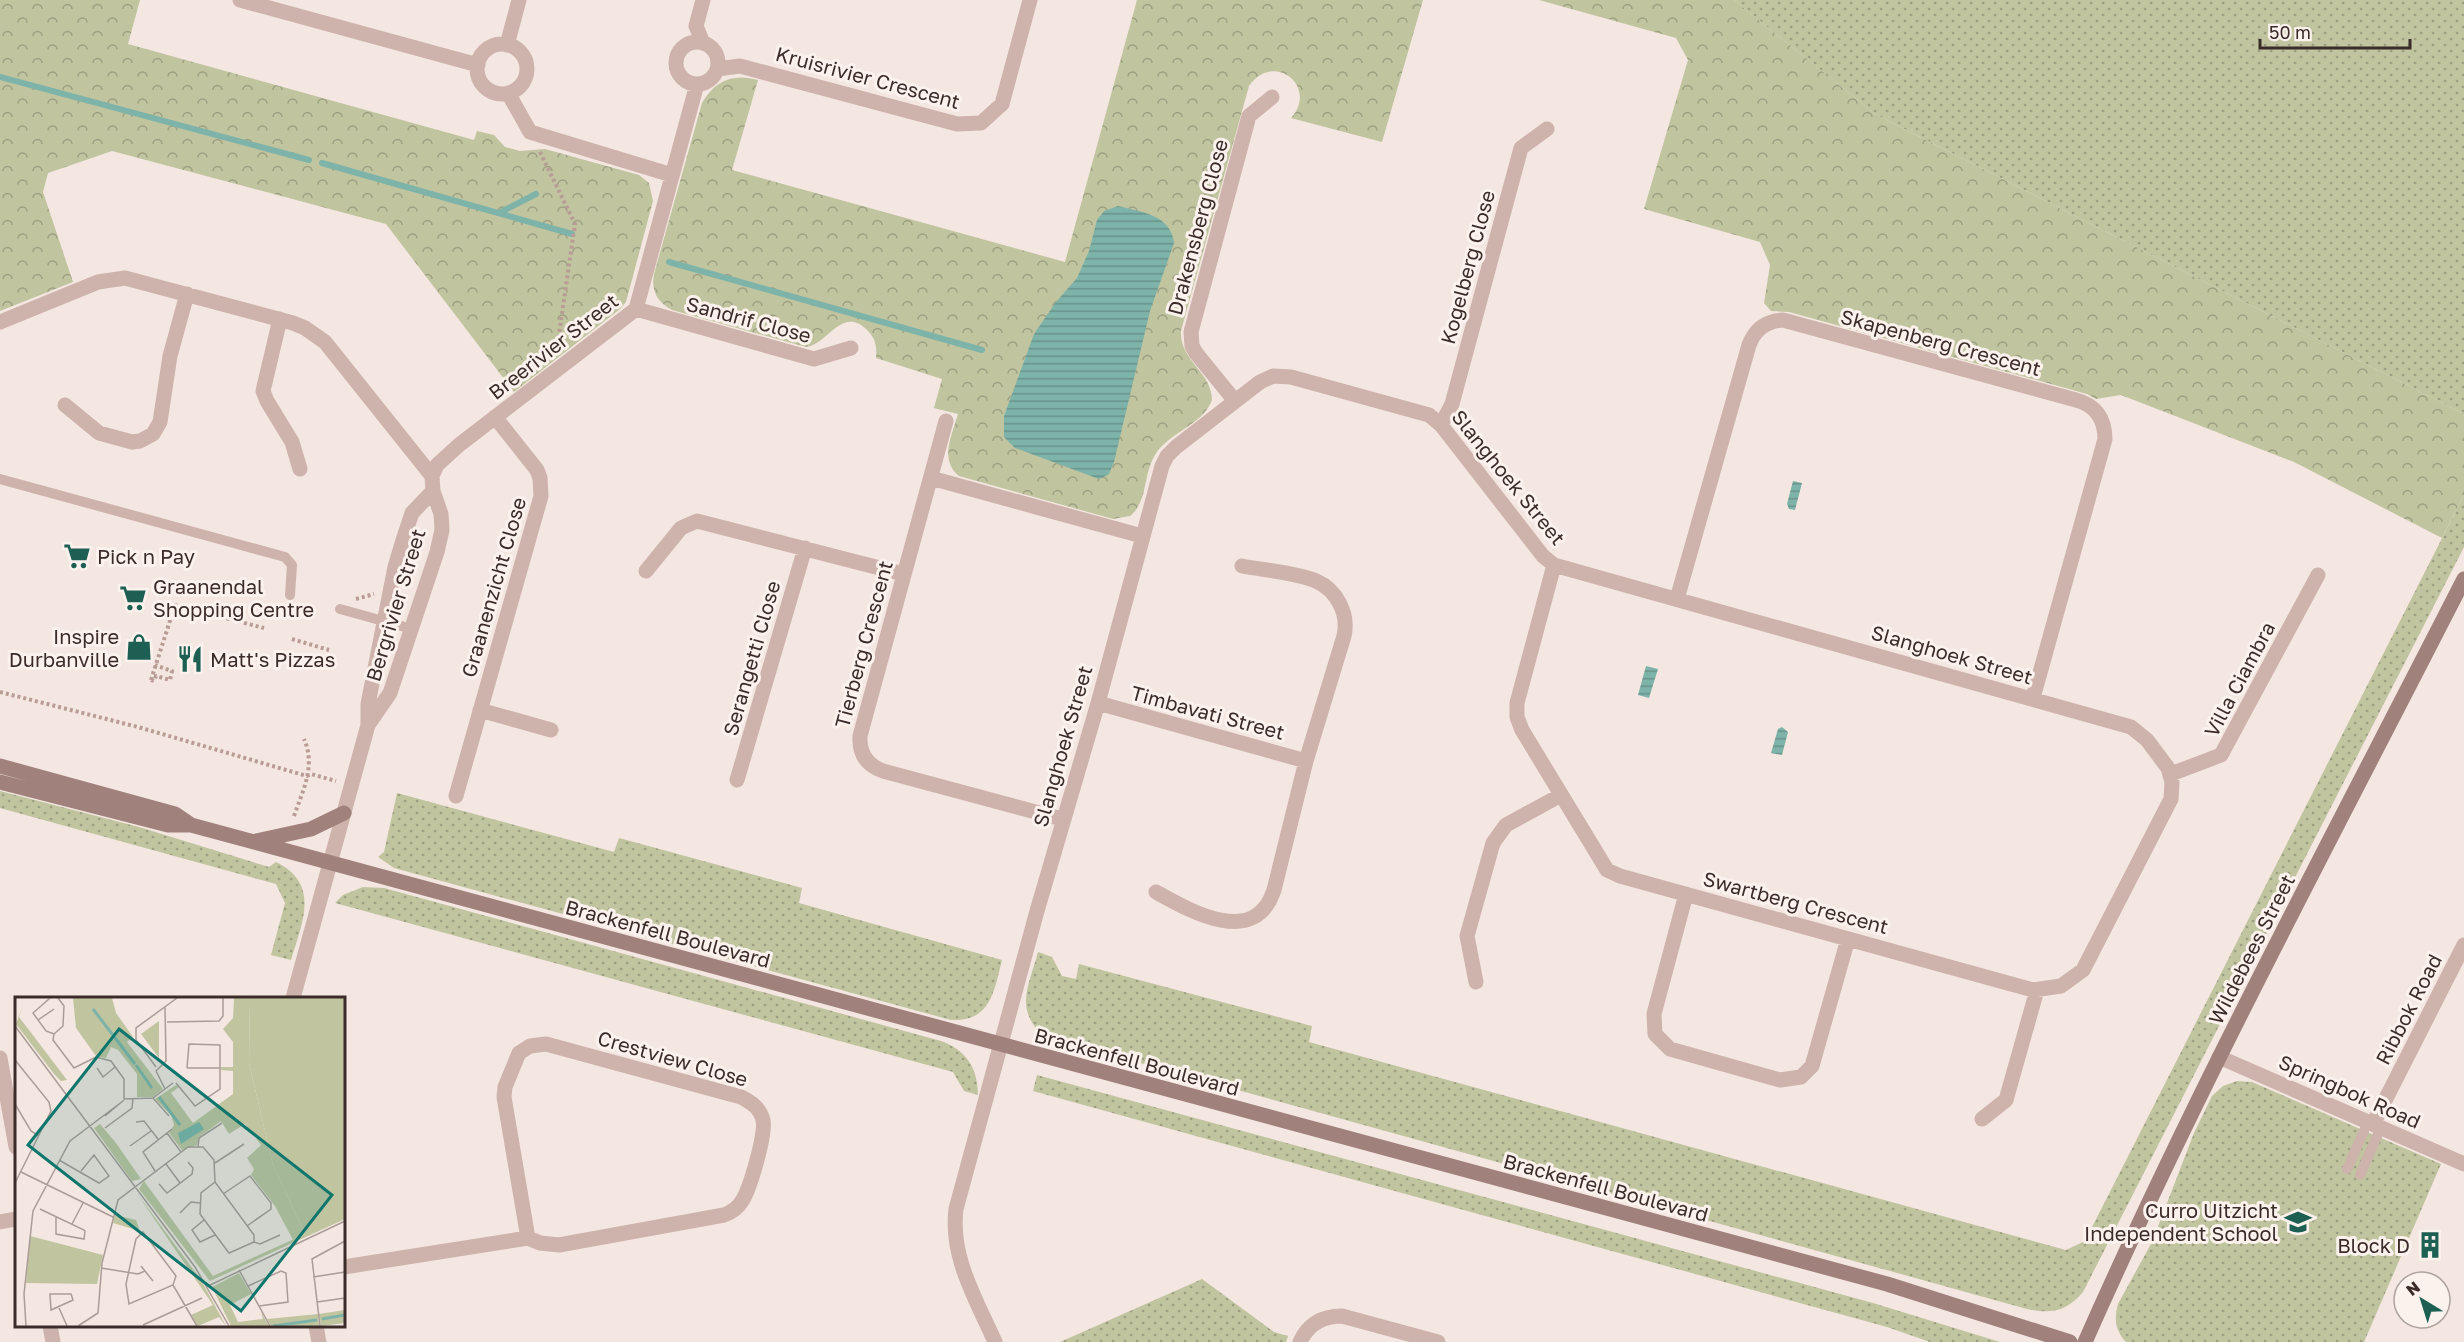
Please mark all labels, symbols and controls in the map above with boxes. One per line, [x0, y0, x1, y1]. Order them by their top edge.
scale bar [2260, 12, 2410, 50]
text: 50 m [2269, 21, 2311, 43]
street label: Kruisrivier Crescent [773, 41, 963, 113]
street label: Drakensberg Close [1162, 136, 1232, 318]
street label: Kogelberg Close [1435, 187, 1499, 347]
street label: Breerivier Street [484, 288, 622, 404]
street label: Sandrif Close [684, 291, 814, 347]
street label: Skapenberg Crescent [1838, 304, 2044, 380]
street label: Slanghoek Street [1447, 405, 1571, 549]
street label: Graanenzicht Close [456, 494, 530, 680]
street label: Bergrivier Street [360, 526, 430, 684]
supermarket icon: Pick n Pay [62, 541, 92, 571]
place label: Pick n Pay [97, 544, 195, 568]
street label: Tierberg Crescent [829, 558, 897, 730]
place label: Graanendal Shopping Centre [153, 574, 314, 621]
street label: Serangetti Close [717, 578, 785, 738]
supermarket icon: Graanendal Shopping Centre [118, 583, 148, 613]
street label: Villa Ciambra [2199, 617, 2279, 741]
street label: Slanghoek Street [1869, 620, 2035, 688]
place label: Inspire Durbanville [9, 624, 119, 671]
shop icon: Inspire Durbanville [124, 632, 154, 662]
restaurant icon: Matt's Pizzas [175, 644, 205, 674]
place label: Matt's Pizzas [210, 647, 335, 671]
street label: Slanghoek Street [1028, 663, 1096, 829]
street label: Timbavati Street [1129, 680, 1287, 744]
street label: Swartberg Crescent [1701, 866, 1891, 938]
street label: Wildebees Street [2203, 870, 2299, 1028]
street label: Brackenfell Boulevard [563, 894, 773, 972]
street label: Ribbok Road [2370, 950, 2446, 1068]
inset map [15, 997, 345, 1327]
street label: Brackenfell Boulevard [1032, 1022, 1242, 1100]
street label: Crestview Close [595, 1025, 751, 1091]
street label: Springbok Road [2275, 1049, 2425, 1133]
street label: Brackenfell Boulevard [1501, 1148, 1711, 1226]
place label: Curro Uitzicht Independent School [2084, 1198, 2278, 1245]
school or university icon: Curro Uitzicht Independent School [2283, 1207, 2313, 1237]
building icon: Block D [2415, 1230, 2445, 1260]
place label: Block D [2337, 1233, 2410, 1257]
north arrow [2392, 1270, 2452, 1330]
text: N [2402, 1277, 2424, 1300]

